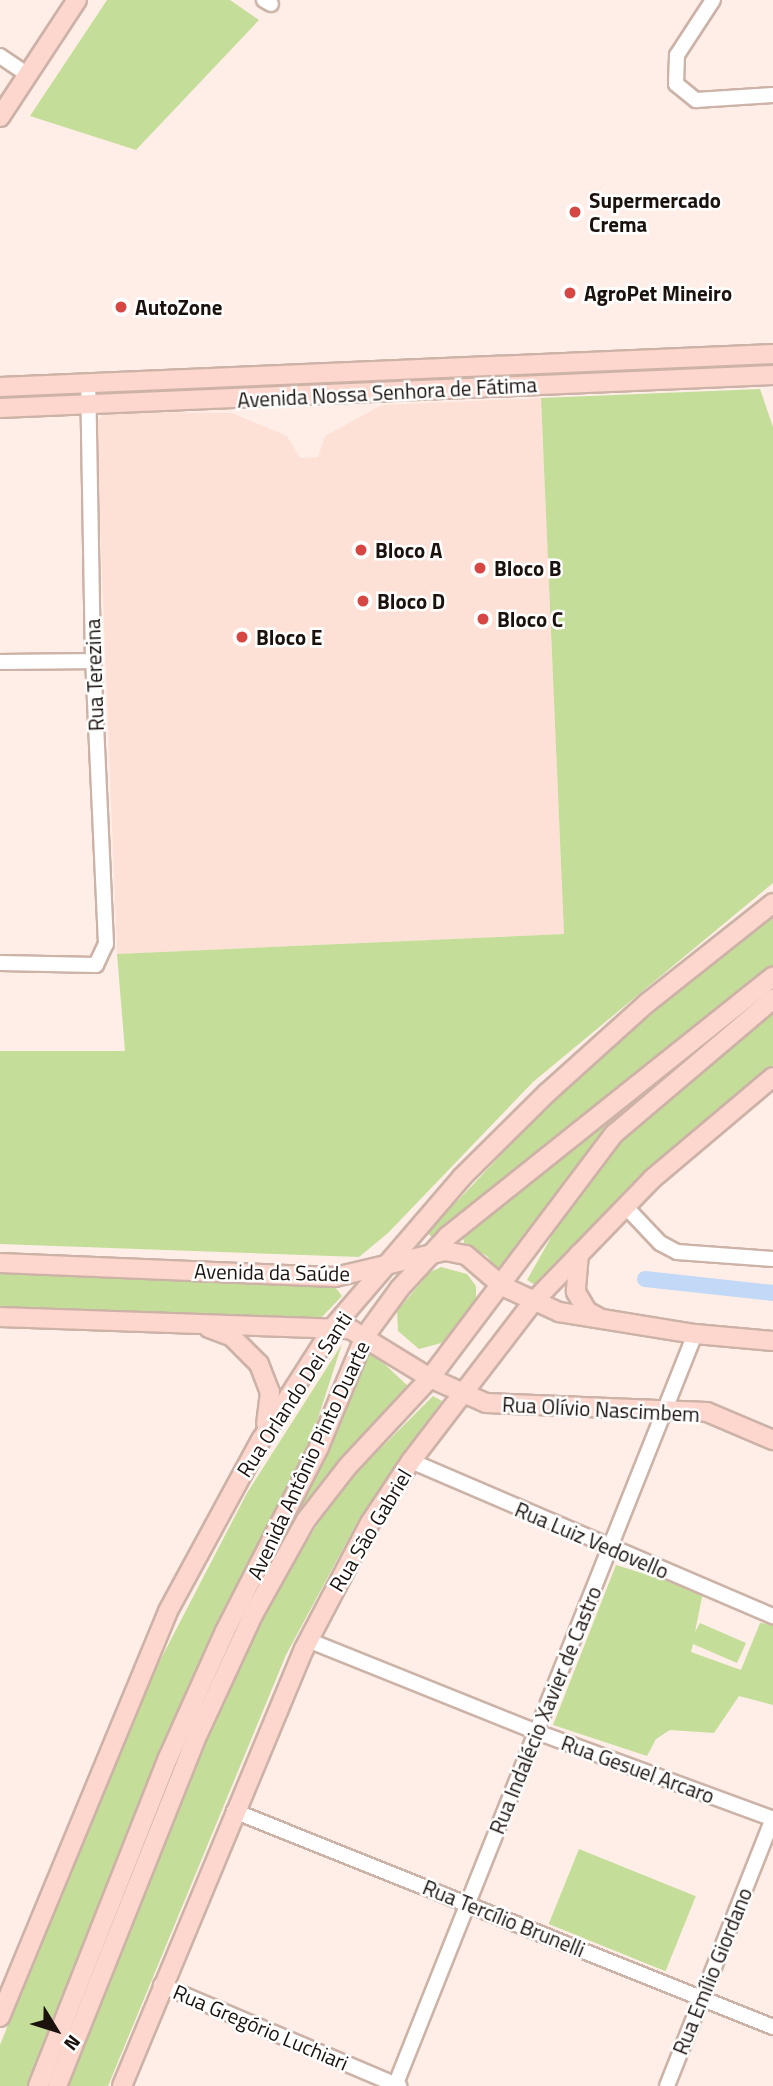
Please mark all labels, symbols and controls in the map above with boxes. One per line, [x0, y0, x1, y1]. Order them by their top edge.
place label: Supermercado Crema [589, 187, 721, 237]
marker: Supermercado Crema [567, 204, 583, 220]
place label: AgroPet Mineiro [584, 280, 732, 306]
marker: AgroPet Mineiro [562, 285, 578, 301]
place label: AutoZone [135, 294, 222, 320]
marker: AutoZone [113, 299, 129, 315]
street label: Avenida Nossa Senhora de Fátima [237, 372, 537, 412]
place label: Bloco A [375, 537, 442, 563]
marker: Bloco A [353, 542, 369, 558]
place label: Bloco B [494, 555, 561, 581]
marker: Bloco B [472, 560, 488, 576]
place label: Bloco D [377, 588, 445, 614]
marker: Bloco D [355, 593, 371, 609]
place label: Bloco C [497, 606, 563, 632]
marker: Bloco C [475, 611, 491, 627]
street label: Rua Terezina [79, 618, 109, 732]
place label: Bloco E [256, 624, 322, 650]
marker: Bloco E [234, 629, 250, 645]
street label: Avenida da Saúde [194, 1258, 350, 1286]
street label: Rua Orlando Dei Santi [231, 1307, 357, 1481]
street label: Avenida Antônio Pinto Duarte [242, 1337, 374, 1583]
street label: Rua Olívio Nascimbem [502, 1391, 700, 1427]
street label: Rua São Gabriel [324, 1464, 416, 1596]
street label: Rua Luiz Vedovello [511, 1496, 673, 1584]
street label: Rua Indalécio Xavier de Castro [484, 1582, 606, 1838]
street label: Rua Gesuel Arcaro [558, 1730, 718, 1808]
street label: Rua Tercílio Brunelli [419, 1874, 589, 1962]
street label: Rua Emílio Giordano [667, 1884, 757, 2058]
street label: Rua Gregório Luchiari [170, 1979, 352, 2075]
north arrow [21, 1995, 91, 2065]
text: N [57, 2029, 88, 2057]

